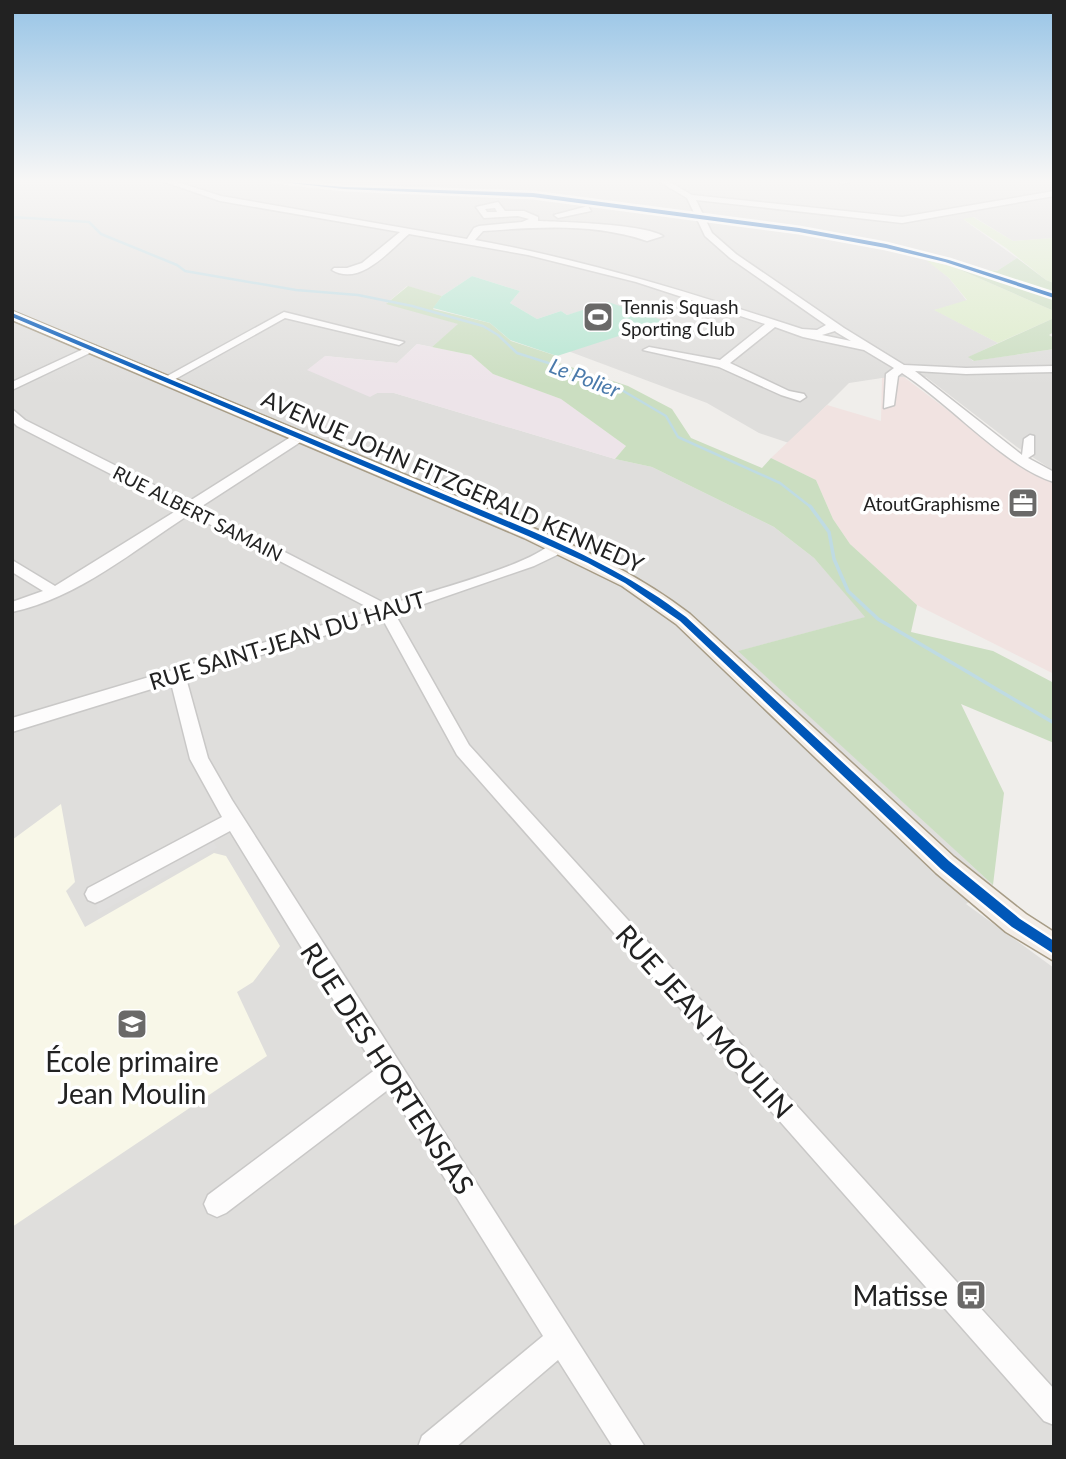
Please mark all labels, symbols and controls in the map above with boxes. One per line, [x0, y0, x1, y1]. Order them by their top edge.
place label: Tennis Squash Sporting Club [621, 295, 739, 340]
sports icon: Tennis Squash Sporting Club [581, 300, 615, 334]
water label: Le Polier [546, 352, 624, 402]
street label: AVENUE JOHN FITZGERALD KENNEDY [258, 384, 649, 578]
street label: RUE ALBERT SAMAIN [109, 460, 287, 566]
office icon: AtoutGraphisme [1006, 486, 1040, 520]
place label: AtoutGraphisme [863, 492, 1000, 515]
street label: RUE SAINT-JEAN DU HAUT [146, 585, 429, 695]
street label: RUE JEAN MOULIN [609, 917, 801, 1125]
street label: RUE DES HORTENSIAS [294, 936, 482, 1200]
school or university icon: École primaire Jean Moulin [115, 1007, 149, 1041]
place label: École primaire Jean Moulin [45, 1044, 219, 1110]
place label: Matisse [852, 1278, 948, 1312]
bus stop icon: Matisse [954, 1278, 988, 1312]

